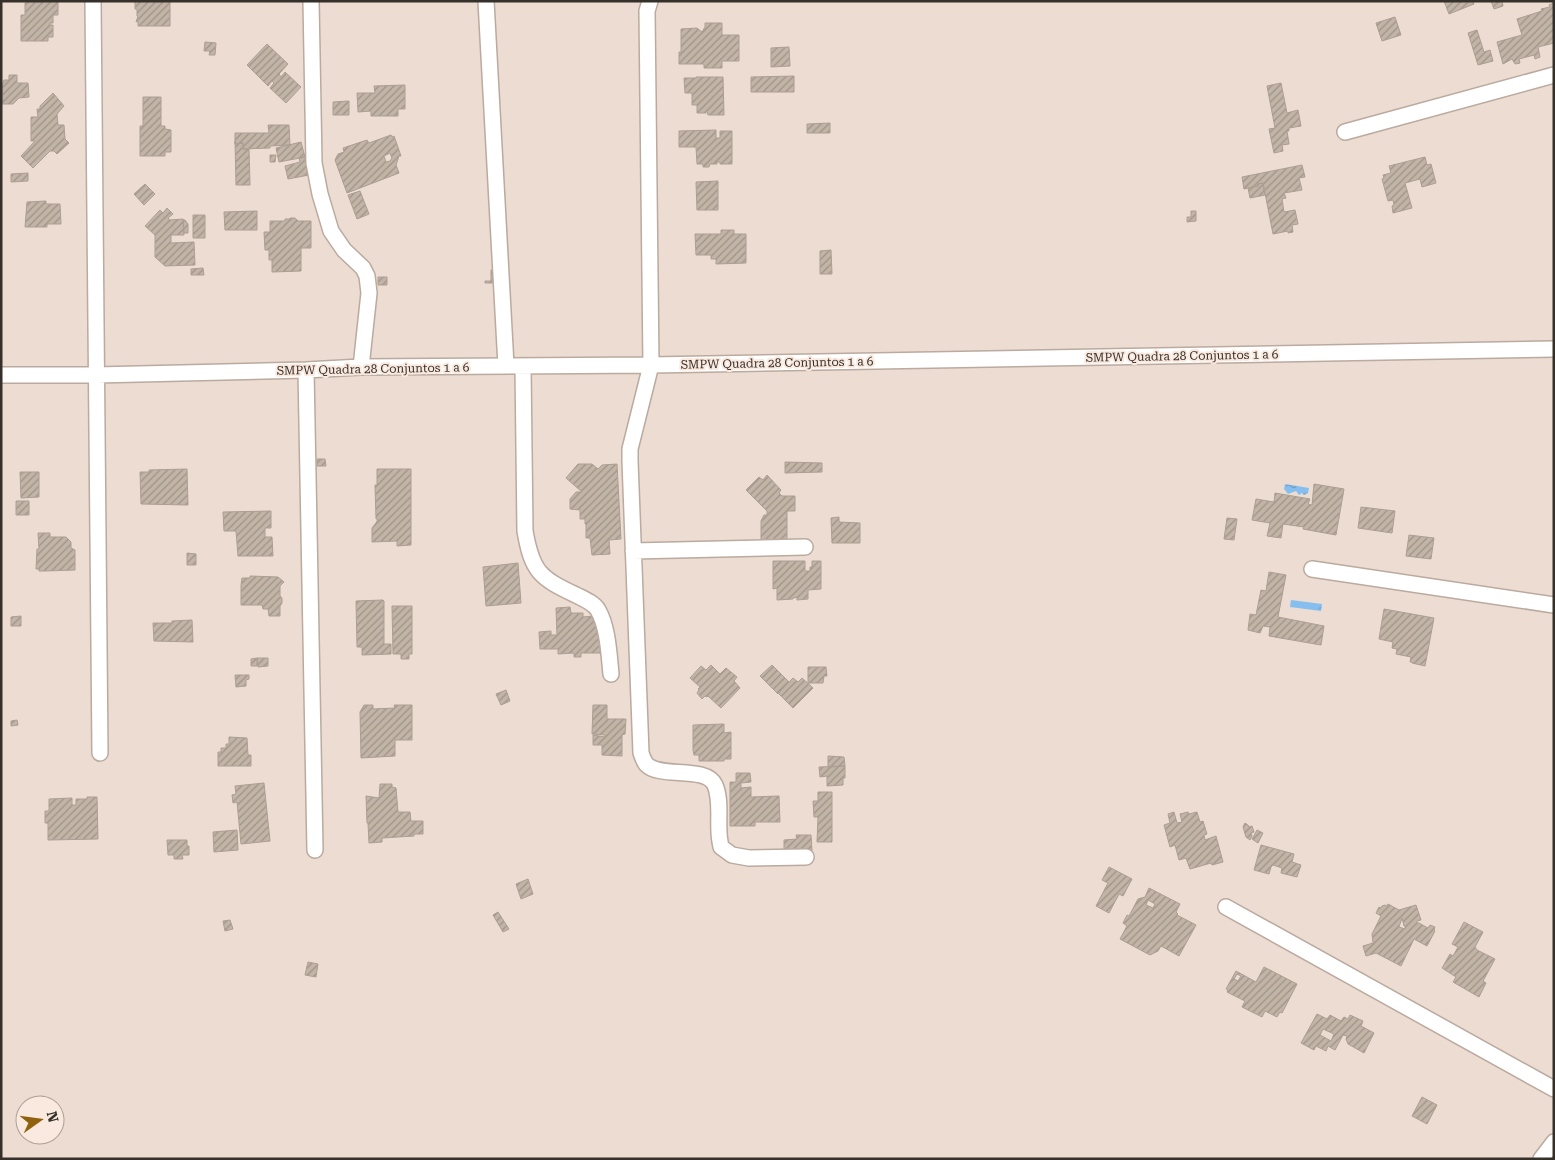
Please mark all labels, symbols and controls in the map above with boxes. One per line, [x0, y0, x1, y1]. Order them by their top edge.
street label: SMPW Quadra 28 Conjuntos 1 a 6 [1085, 347, 1279, 365]
street label: SMPW Quadra 28 Conjuntos 1 a 6 [680, 354, 874, 372]
street label: SMPW Quadra 28 Conjuntos 1 a 6 [276, 360, 470, 378]
north arrow [15, 1095, 65, 1145]
text: N [44, 1110, 62, 1124]

